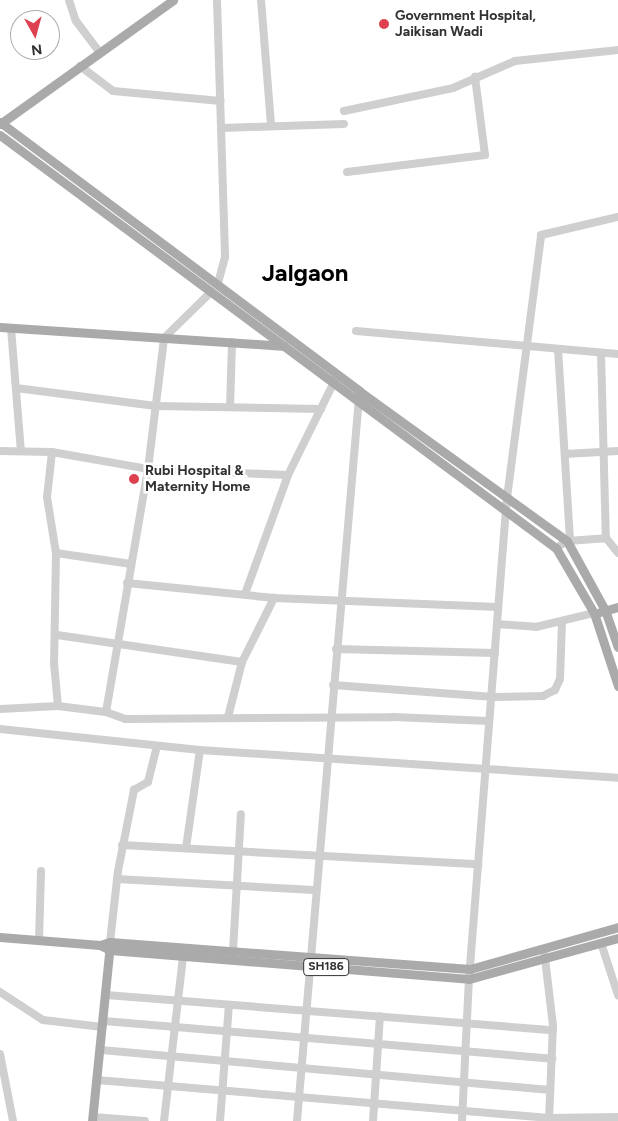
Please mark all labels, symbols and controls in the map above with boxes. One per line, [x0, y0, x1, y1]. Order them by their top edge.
place label: Government Hospital, Jaikisan Wadi [395, 8, 536, 40]
north arrow [10, 10, 60, 60]
marker: Government Hospital, Jaikisan Wadi [377, 17, 391, 31]
text: N [30, 40, 43, 58]
district label: Jalgaon [262, 259, 348, 287]
place label: Rubi Hospital & Maternity Home [145, 463, 250, 496]
marker: Rubi Hospital & Maternity Home [127, 472, 141, 486]
road number: SH186 [302, 958, 350, 976]

